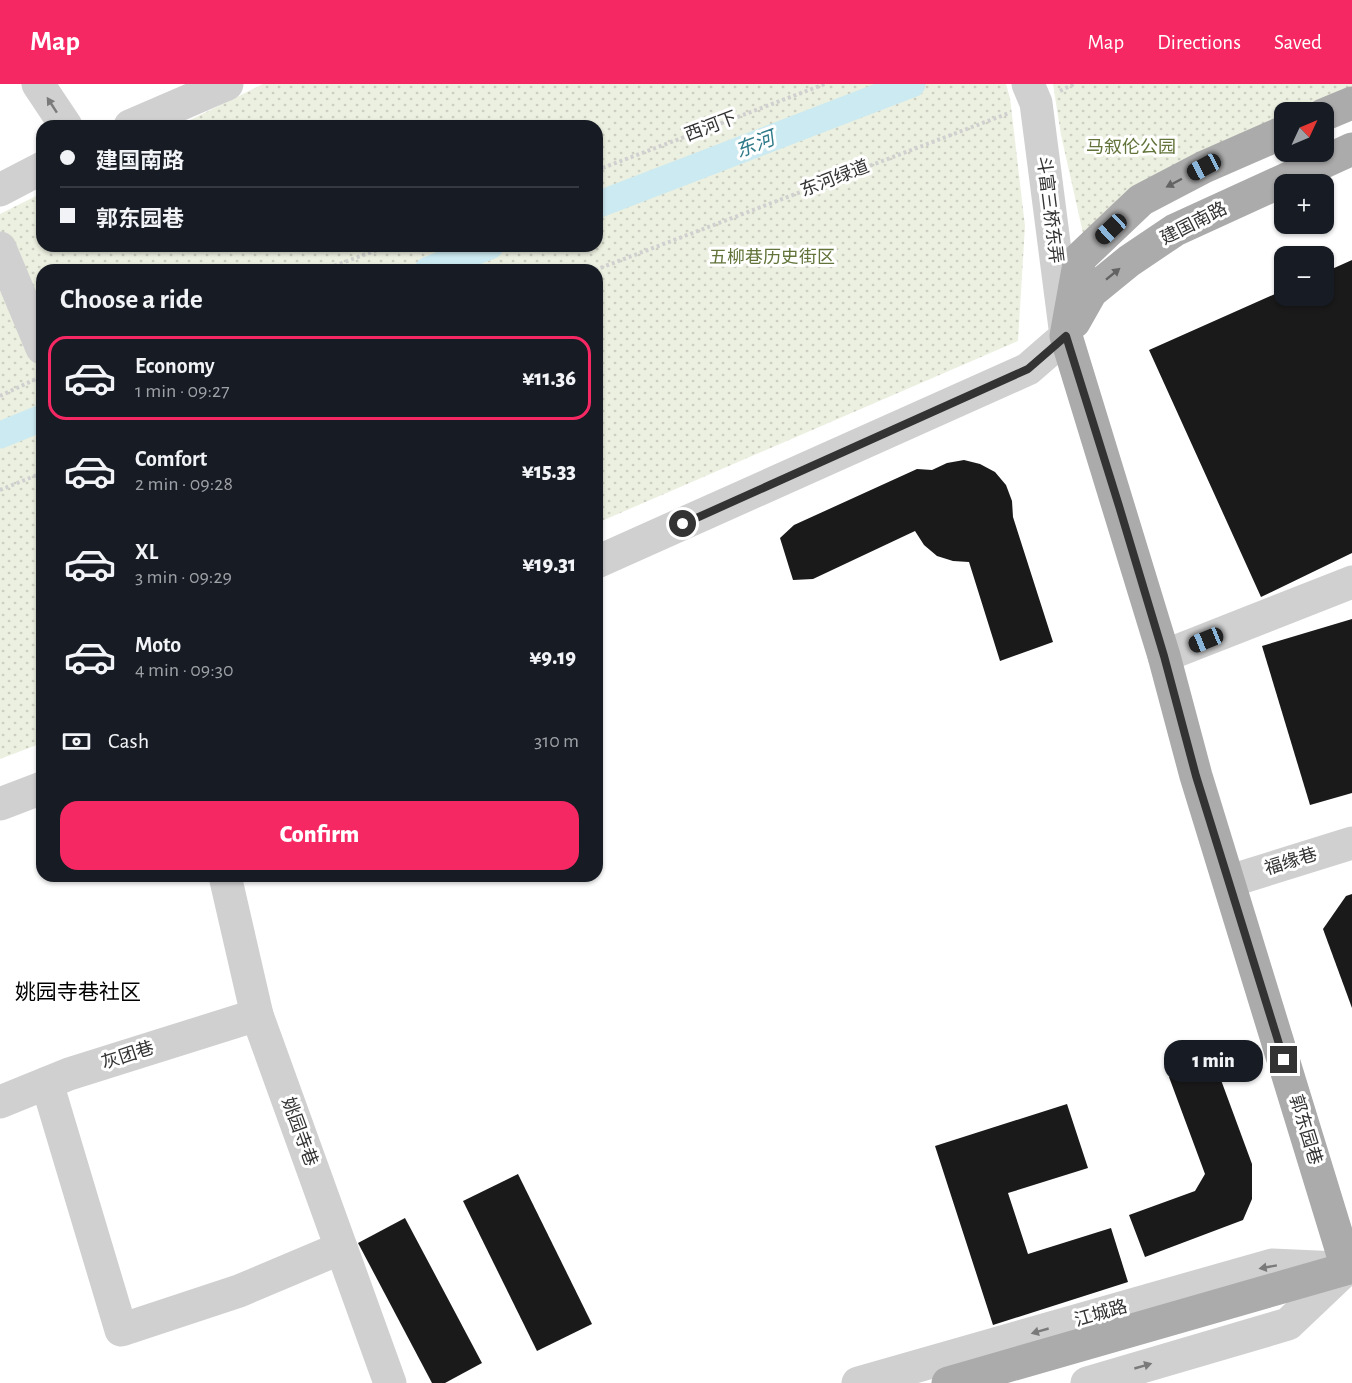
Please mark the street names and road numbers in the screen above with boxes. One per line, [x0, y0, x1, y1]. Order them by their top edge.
street label: 西河下 [682, 107, 739, 145]
street label: 斗富三桥东弄 [1033, 155, 1066, 265]
street label: 东河绿道 [797, 156, 872, 200]
street label: 建国南路 [1157, 198, 1230, 248]
street label: 福缘巷 [1262, 844, 1319, 879]
street label: 灰团巷 [99, 1037, 156, 1073]
street label: 郭东园巷 [1286, 1092, 1326, 1167]
street label: 姚园寺巷 [278, 1094, 322, 1169]
street label: 江城路 [1072, 1296, 1129, 1330]

